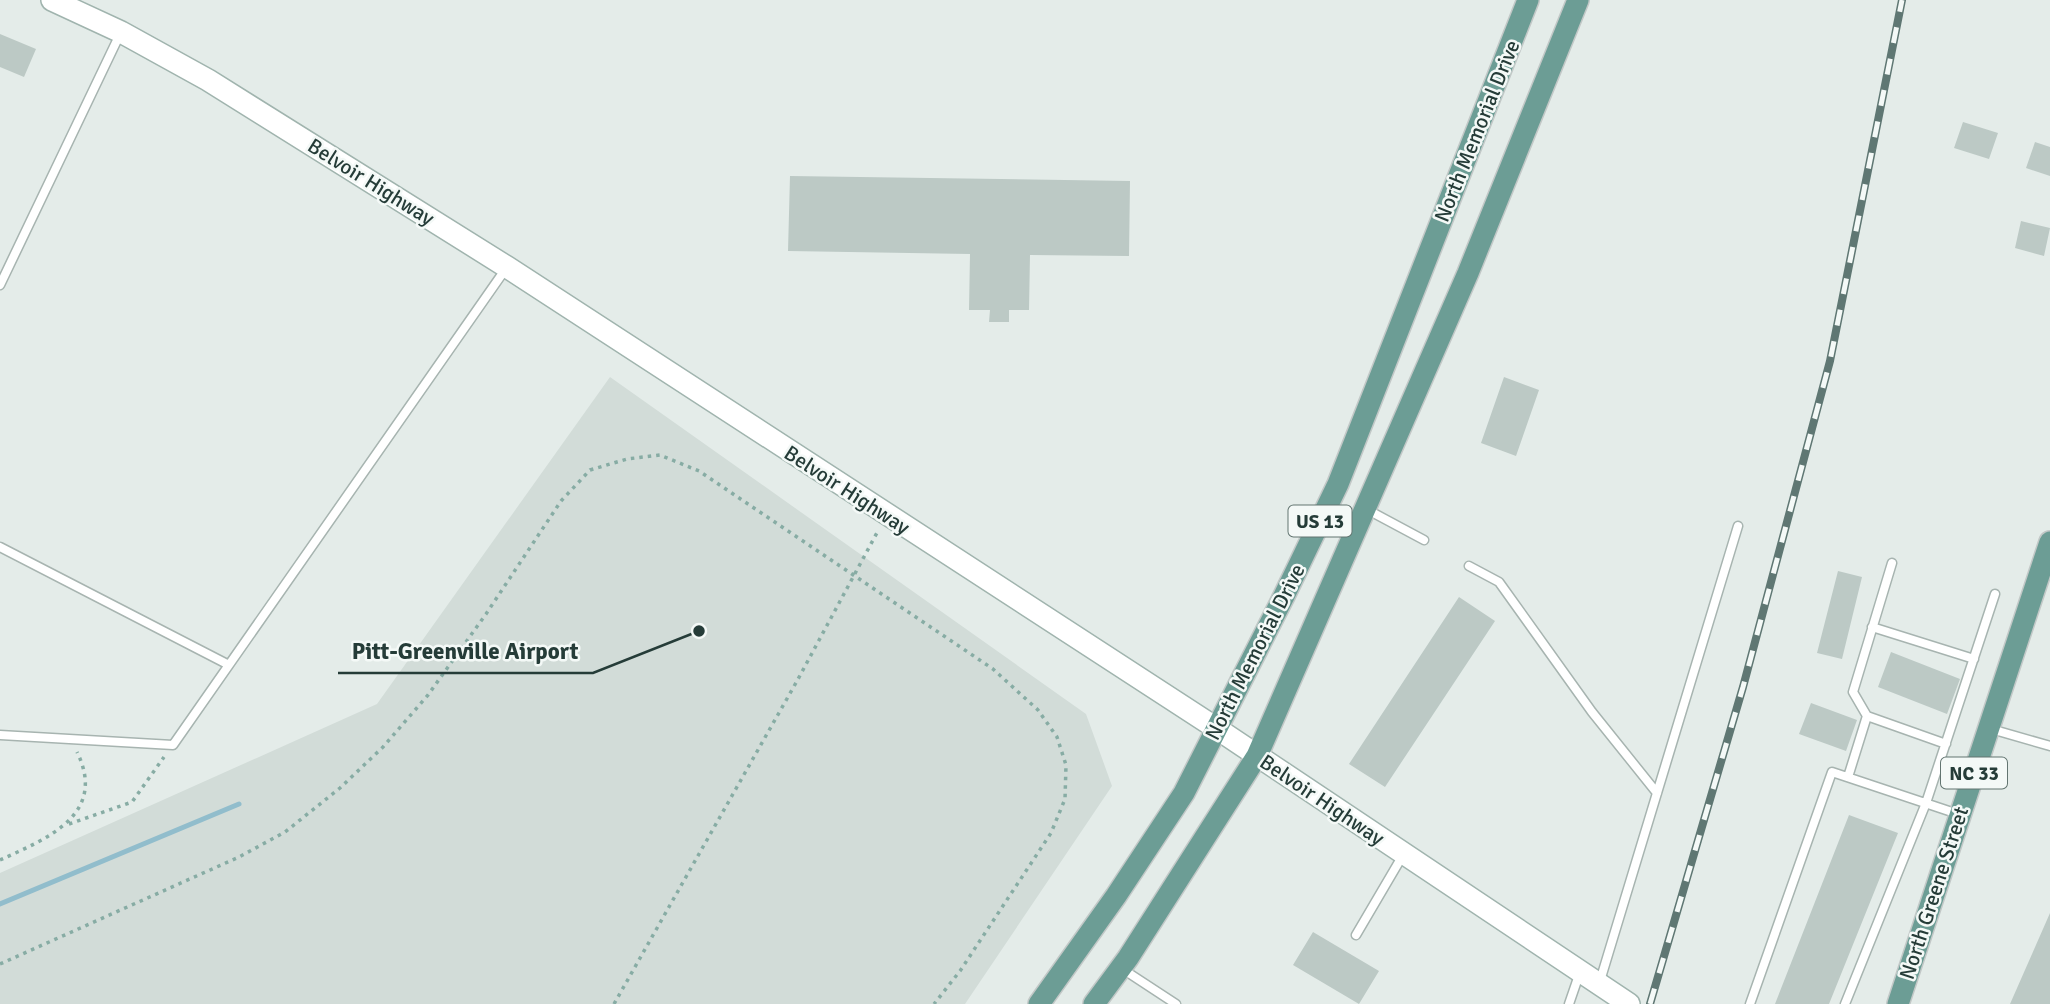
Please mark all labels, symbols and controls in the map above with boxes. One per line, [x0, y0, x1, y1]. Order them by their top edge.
street label: North Memorial Drive [1429, 36, 1525, 226]
street label: Belvoir Highway [303, 133, 439, 231]
street label: Belvoir Highway [779, 440, 915, 540]
road number: US 13 [1288, 506, 1352, 536]
street label: North Memorial Drive [1199, 560, 1311, 744]
callout: Pitt-Greenville Airport [338, 629, 593, 673]
text: Pitt-Greenville Airport [352, 637, 579, 666]
street label: Belvoir Highway [1255, 749, 1389, 851]
road number: NC 33 [1941, 758, 2007, 788]
street label: North Greene Street [1894, 803, 1974, 983]

